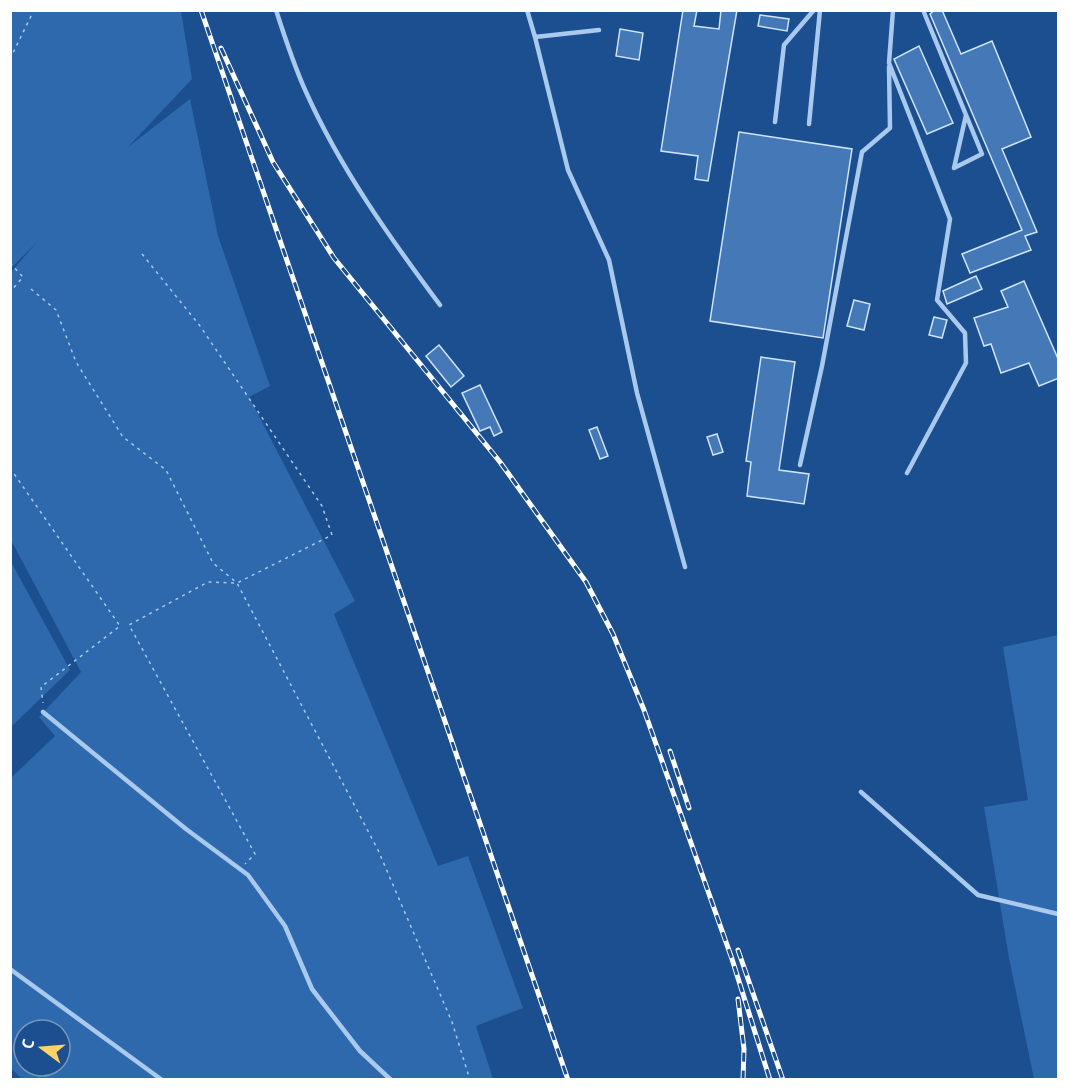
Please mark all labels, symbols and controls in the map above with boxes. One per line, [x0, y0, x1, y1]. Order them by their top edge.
north arrow [12, 1018, 72, 1078]
text: С [17, 1037, 38, 1051]

